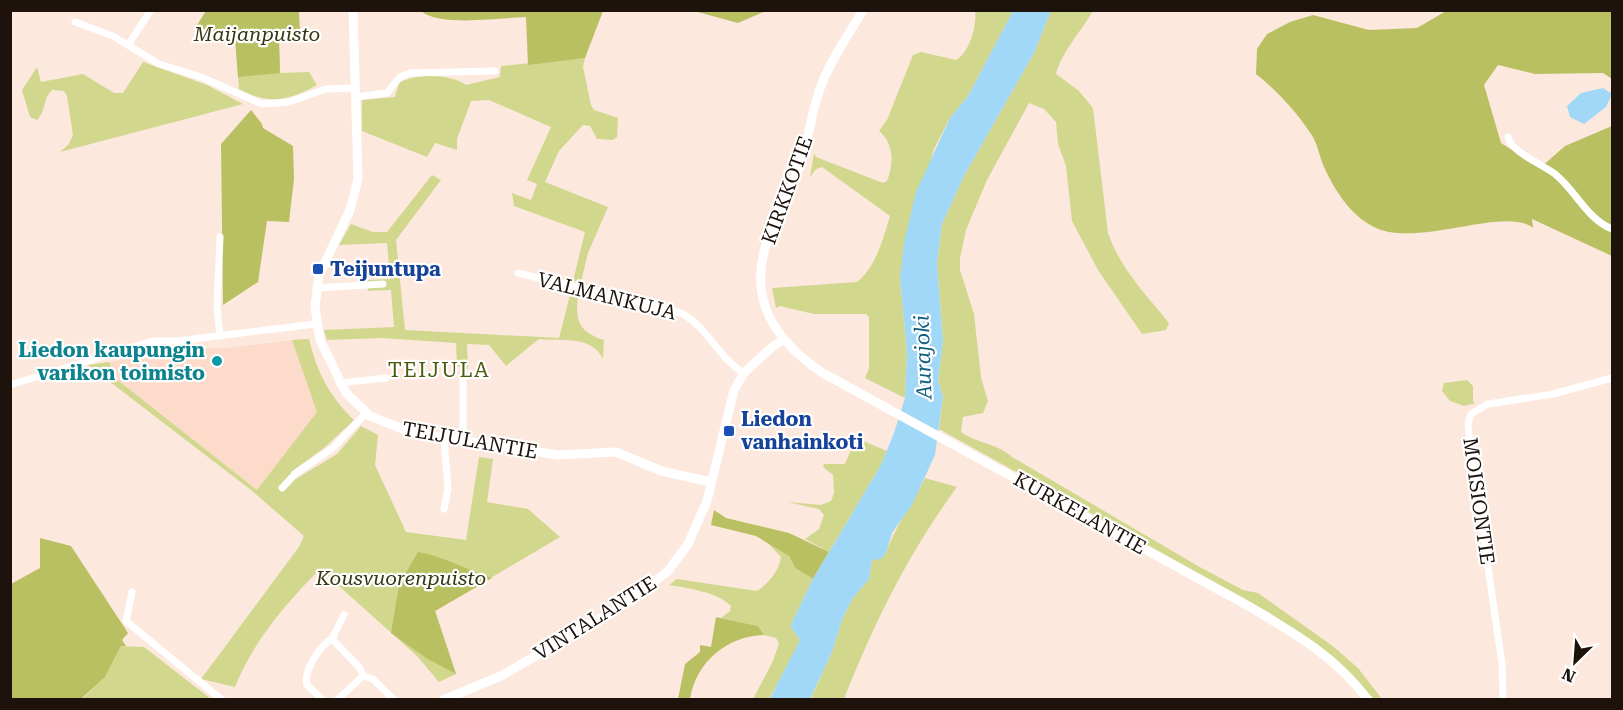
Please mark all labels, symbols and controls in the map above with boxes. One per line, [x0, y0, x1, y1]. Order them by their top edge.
park label: Maijanpuisto [193, 22, 320, 46]
street label: KIRKKOTIE [756, 133, 818, 247]
place label: Teijuntupa [330, 257, 441, 281]
marker: Teijuntupa [311, 262, 325, 276]
street label: VALMANKUJA [535, 267, 679, 325]
water label: Aurajoki [910, 315, 937, 401]
place label: Liedon kaupungin varikon toimisto [18, 338, 206, 385]
marker: Liedon kaupungin varikon toimisto [210, 354, 224, 368]
district label: TEIJULA [388, 358, 490, 382]
place label: Liedon vanhainkoti [741, 407, 864, 454]
street label: TEIJULANTIE [400, 416, 540, 464]
marker: Liedon vanhainkoti [722, 424, 736, 438]
street label: MOISIONTIE [1458, 436, 1500, 566]
street label: KURKELANTIE [1010, 467, 1150, 559]
park label: Kousvuorenpuisto [315, 566, 486, 590]
street label: VINTALANTIE [529, 571, 661, 665]
north arrow [1545, 632, 1605, 692]
text: N [1559, 664, 1578, 686]

